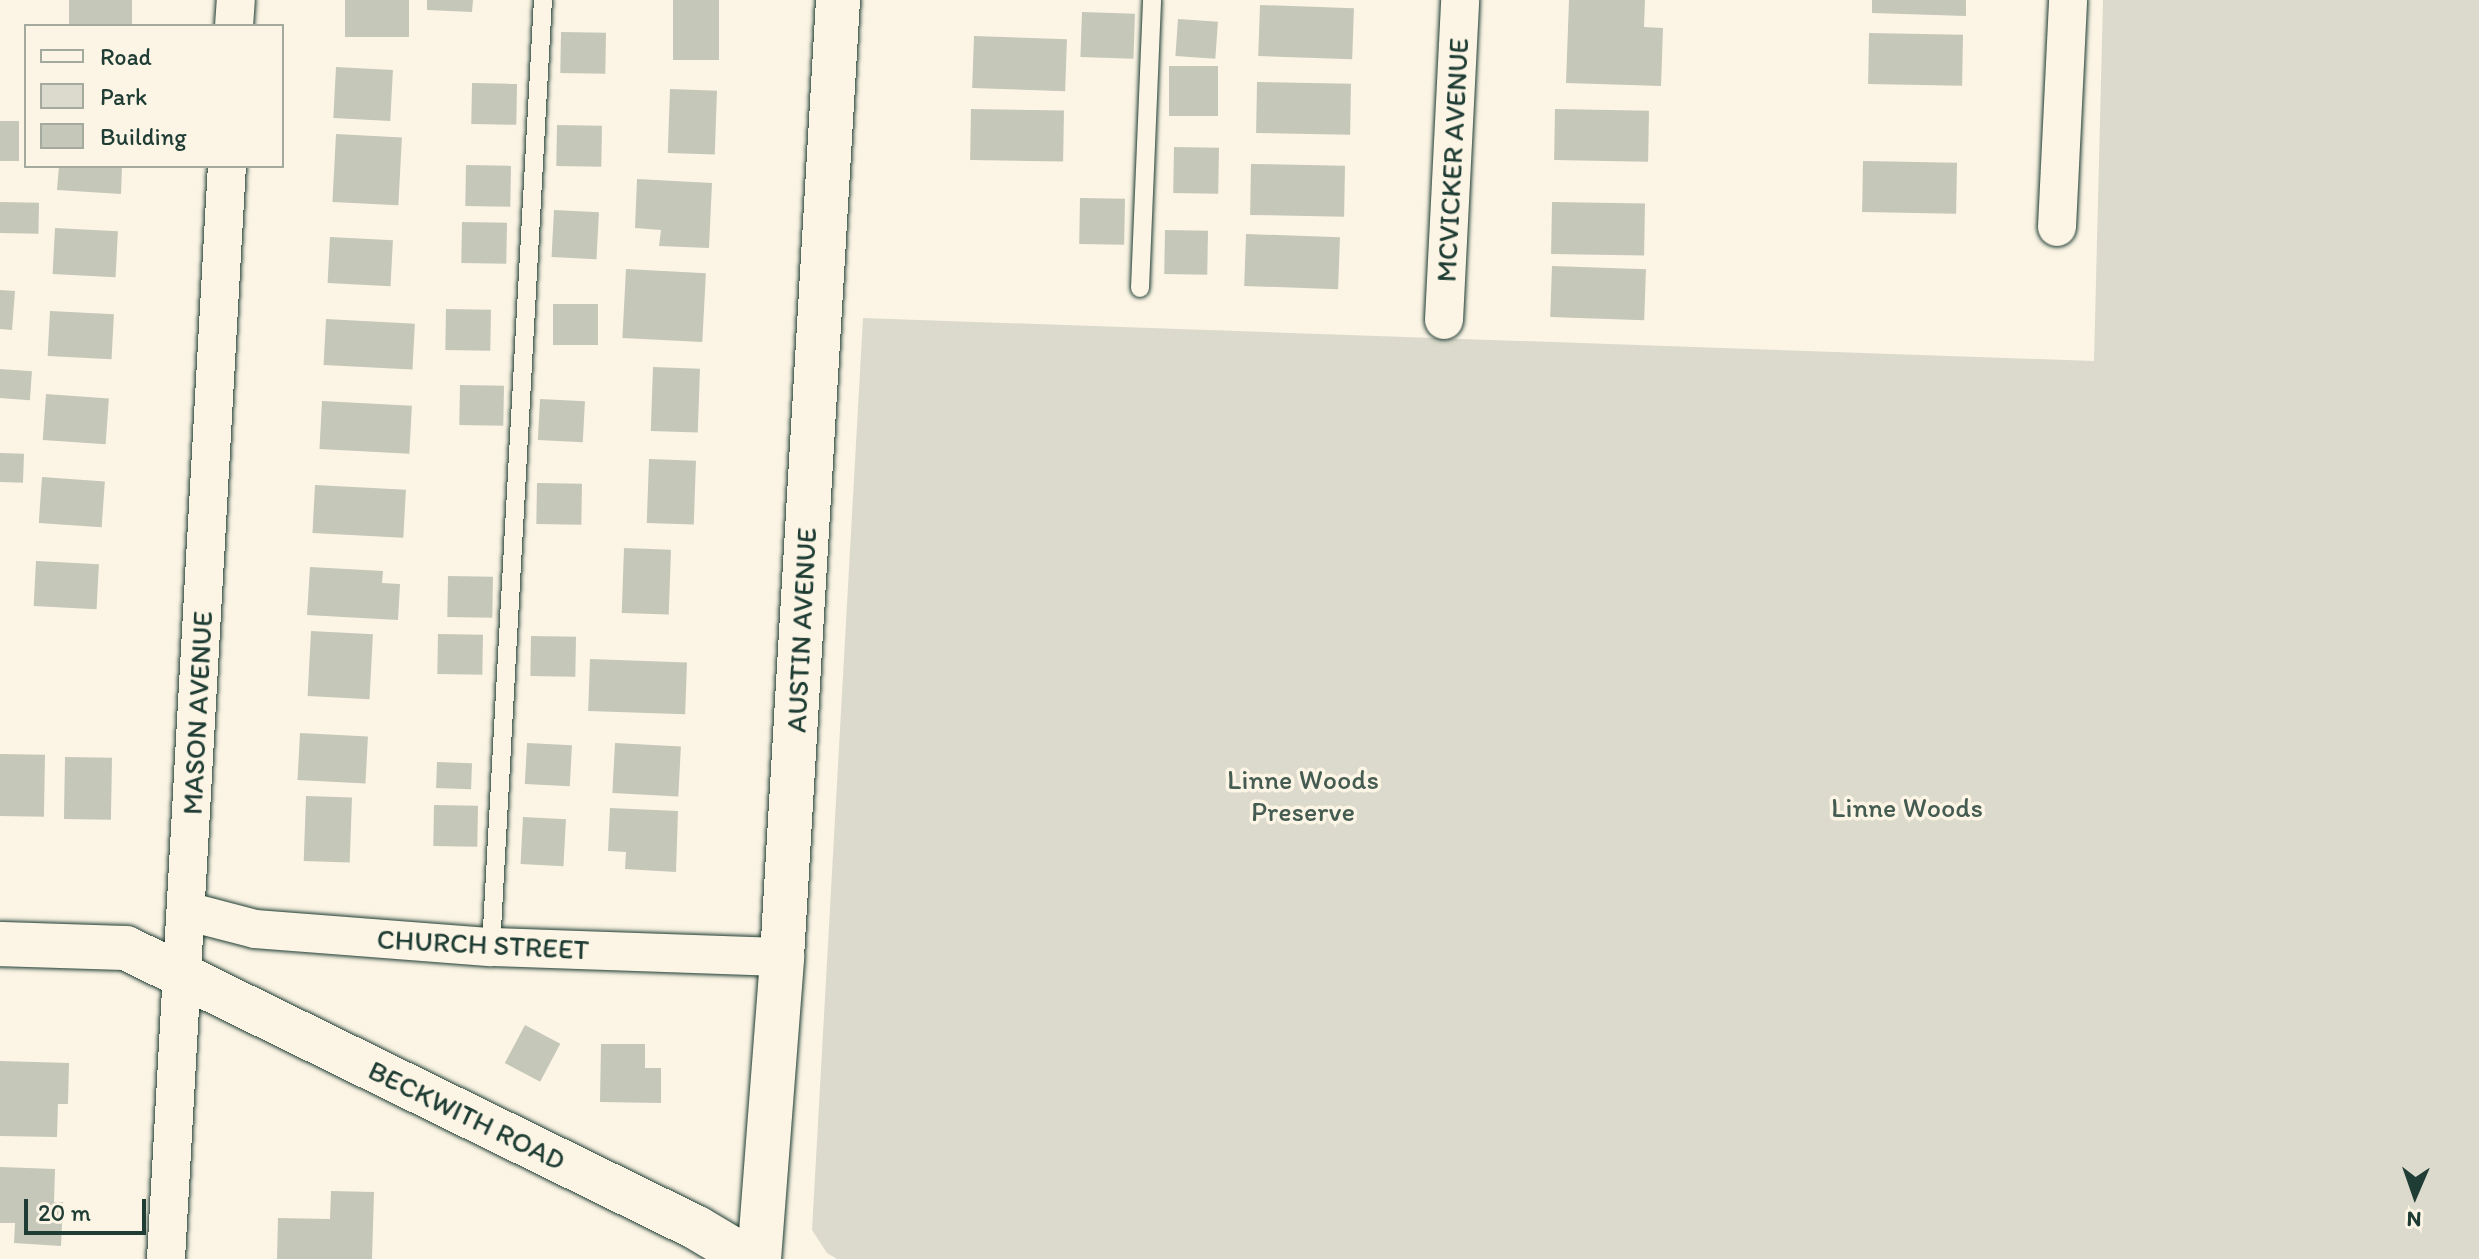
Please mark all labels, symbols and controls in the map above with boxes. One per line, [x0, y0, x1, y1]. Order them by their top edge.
legend [24, 24, 284, 168]
street label: MCVICKER AVENUE [1429, 37, 1475, 283]
text: Road [100, 42, 152, 71]
text: Park [100, 82, 147, 111]
text: Building [100, 122, 187, 151]
street label: AUSTIN AVENUE [779, 526, 823, 734]
street label: MASON AVENUE [175, 611, 219, 815]
park label: Linne Woods Preserve [1227, 762, 1379, 828]
park label: Linne Woods [1831, 790, 1983, 824]
street label: CHURCH STREET [376, 922, 590, 966]
street label: BECKWITH ROAD [363, 1053, 571, 1177]
north arrow [2375, 1155, 2455, 1235]
scale bar [28, 1183, 150, 1233]
text: 20 m [38, 1198, 91, 1227]
text: N [2406, 1206, 2422, 1233]

